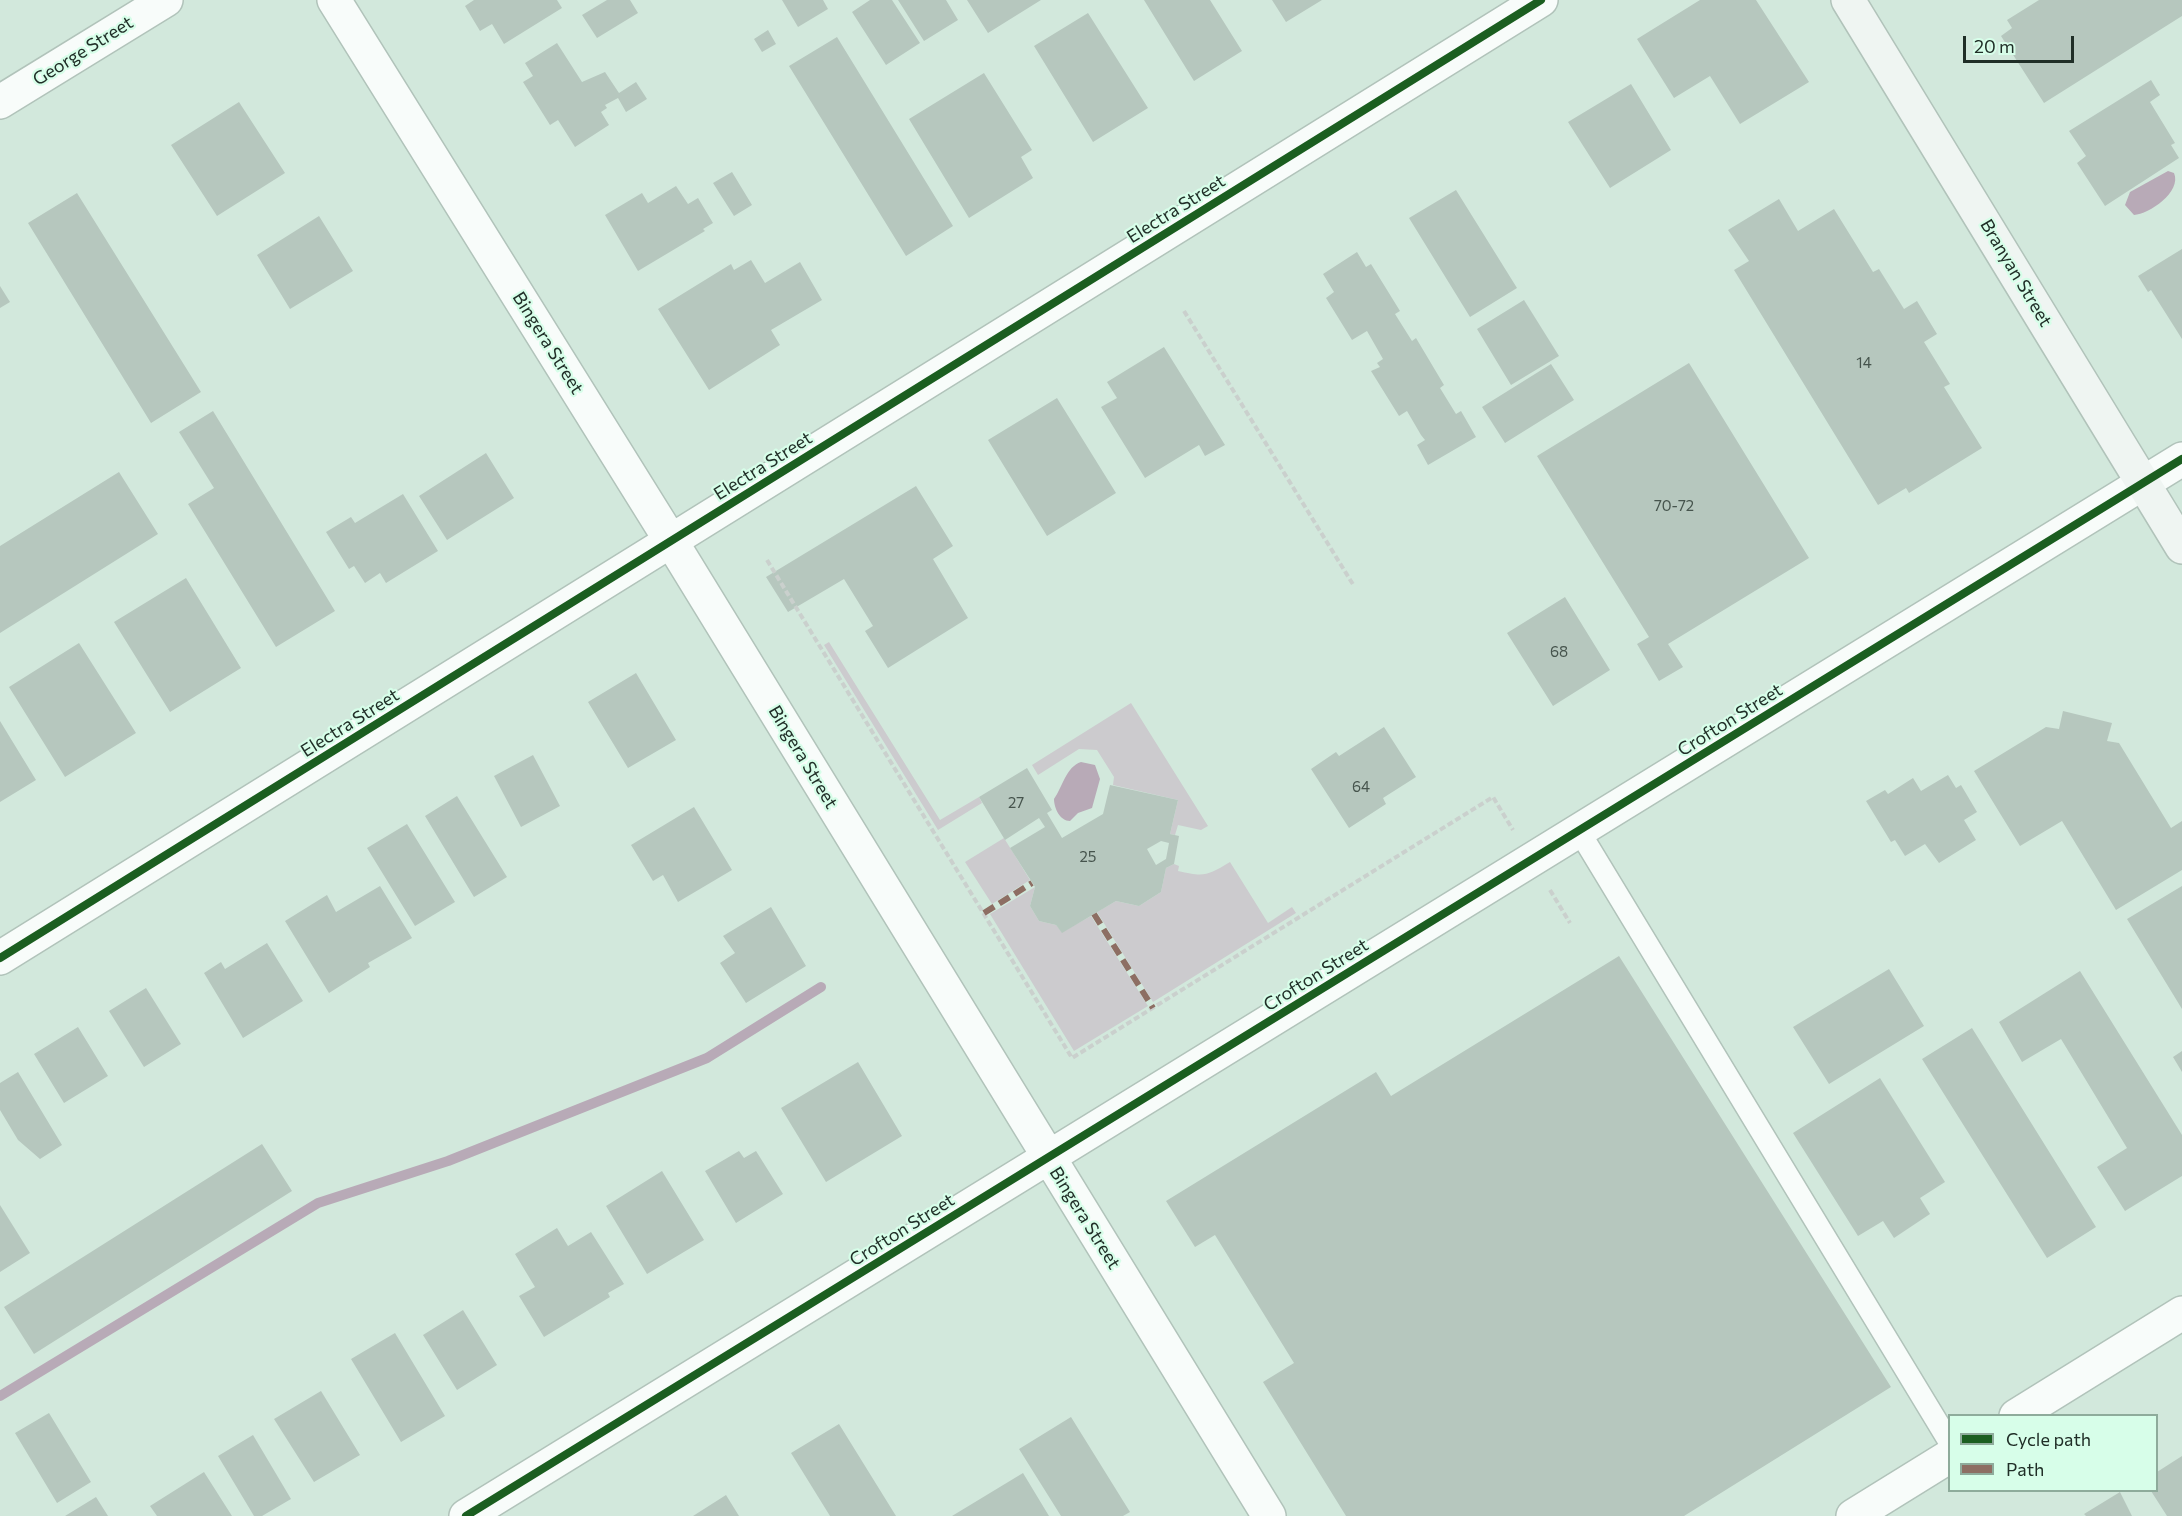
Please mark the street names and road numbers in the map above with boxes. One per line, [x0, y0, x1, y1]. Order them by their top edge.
street label: George Street [29, 12, 137, 90]
street label: Electra Street [1123, 170, 1229, 248]
street label: Branyan Street [1975, 215, 2057, 331]
street label: Bingera Street [508, 288, 588, 398]
street label: Electra Street [710, 427, 816, 505]
street label: Crofton Street [1674, 679, 1786, 761]
street label: Electra Street [297, 684, 403, 762]
street label: Bingera Street [764, 702, 842, 812]
street label: Crofton Street [1260, 934, 1372, 1016]
street label: Bingera Street [1045, 1163, 1125, 1273]
street label: Crofton Street [846, 1189, 958, 1271]

